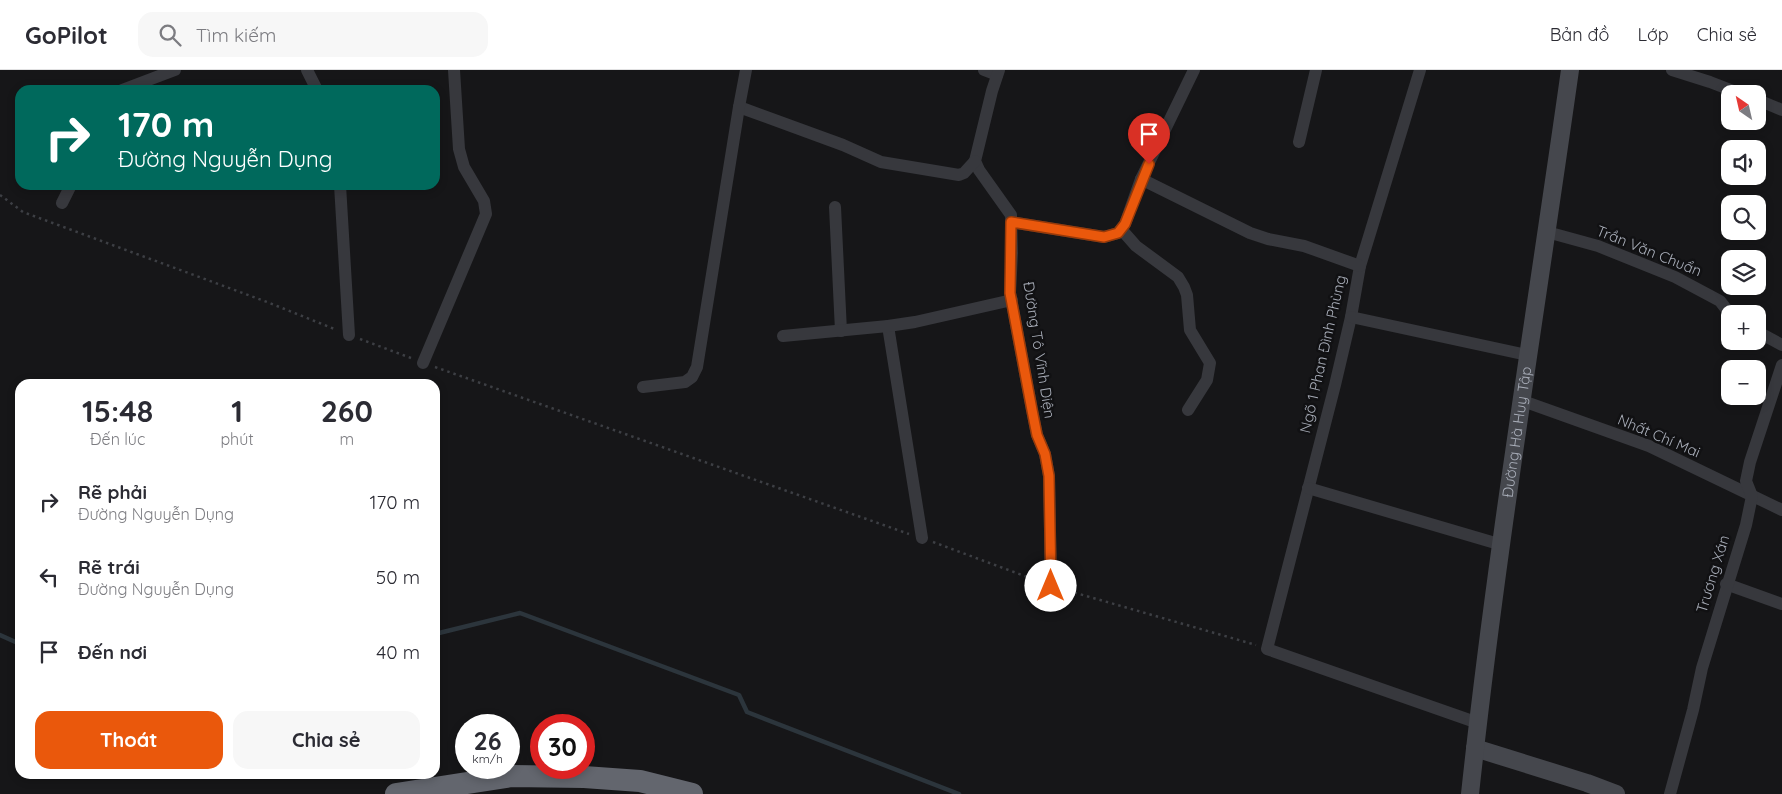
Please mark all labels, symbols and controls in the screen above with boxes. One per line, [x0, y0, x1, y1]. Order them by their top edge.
search box [138, 12, 488, 57]
text: GoPilot [25, 20, 108, 50]
icon: search [156, 21, 184, 49]
text: Tìm kiếm [196, 23, 276, 47]
text: Bản đồ [1550, 23, 1609, 46]
text: Lớp [1637, 23, 1669, 46]
text: Chia sẻ [1697, 23, 1757, 46]
north arrow [1721, 85, 1766, 130]
map controls [1721, 85, 1766, 405]
text: 170 m [118, 102, 214, 146]
icon: right [35, 105, 100, 170]
pin [1128, 113, 1170, 164]
icon: arrive [1135, 120, 1163, 148]
button: sound [1721, 140, 1766, 185]
text: Đường Nguyễn Dụng [118, 145, 332, 173]
button: search [1721, 195, 1766, 240]
street label: Trần Văn Chuẩn [1594, 221, 1705, 280]
button: layers [1721, 250, 1766, 295]
street label: Ngõ 1 Phan Đình Phùng [1295, 273, 1350, 435]
street label: Đường Tô Vĩnh Diện [1019, 280, 1060, 420]
button: + [1721, 305, 1766, 350]
button: − [1721, 360, 1766, 405]
street label: Đường Hà Huy Tập [1498, 365, 1535, 499]
text: 15:48 [82, 392, 153, 430]
text: 1 [231, 392, 243, 430]
text: 260 [321, 392, 373, 430]
street label: Nhất Chí Mai [1615, 410, 1703, 461]
text: Đến lúc [90, 429, 145, 449]
text: phút [220, 429, 254, 449]
text: m [340, 429, 354, 449]
text: Rẽ phải [78, 480, 147, 504]
icon: right [35, 488, 63, 516]
text: 170 m [369, 490, 420, 514]
text: Đường Nguyễn Dụng [78, 504, 234, 524]
street label: Trương Xán [1692, 533, 1733, 615]
text: Rẽ trái [78, 555, 140, 579]
position arrow [1024, 559, 1076, 611]
icon: left [35, 563, 63, 591]
text: 50 m [376, 565, 420, 589]
text: Đường Nguyễn Dụng [78, 579, 234, 599]
icon: arrive [35, 638, 63, 666]
text: Đến nơi [78, 640, 147, 664]
text: 40 m [376, 640, 420, 664]
button: Thoát [35, 711, 223, 769]
button: Chia sẻ [233, 711, 420, 769]
speed limit sign: 30 [530, 714, 595, 779]
text: 26 [473, 725, 502, 756]
text: km/h [472, 751, 503, 766]

